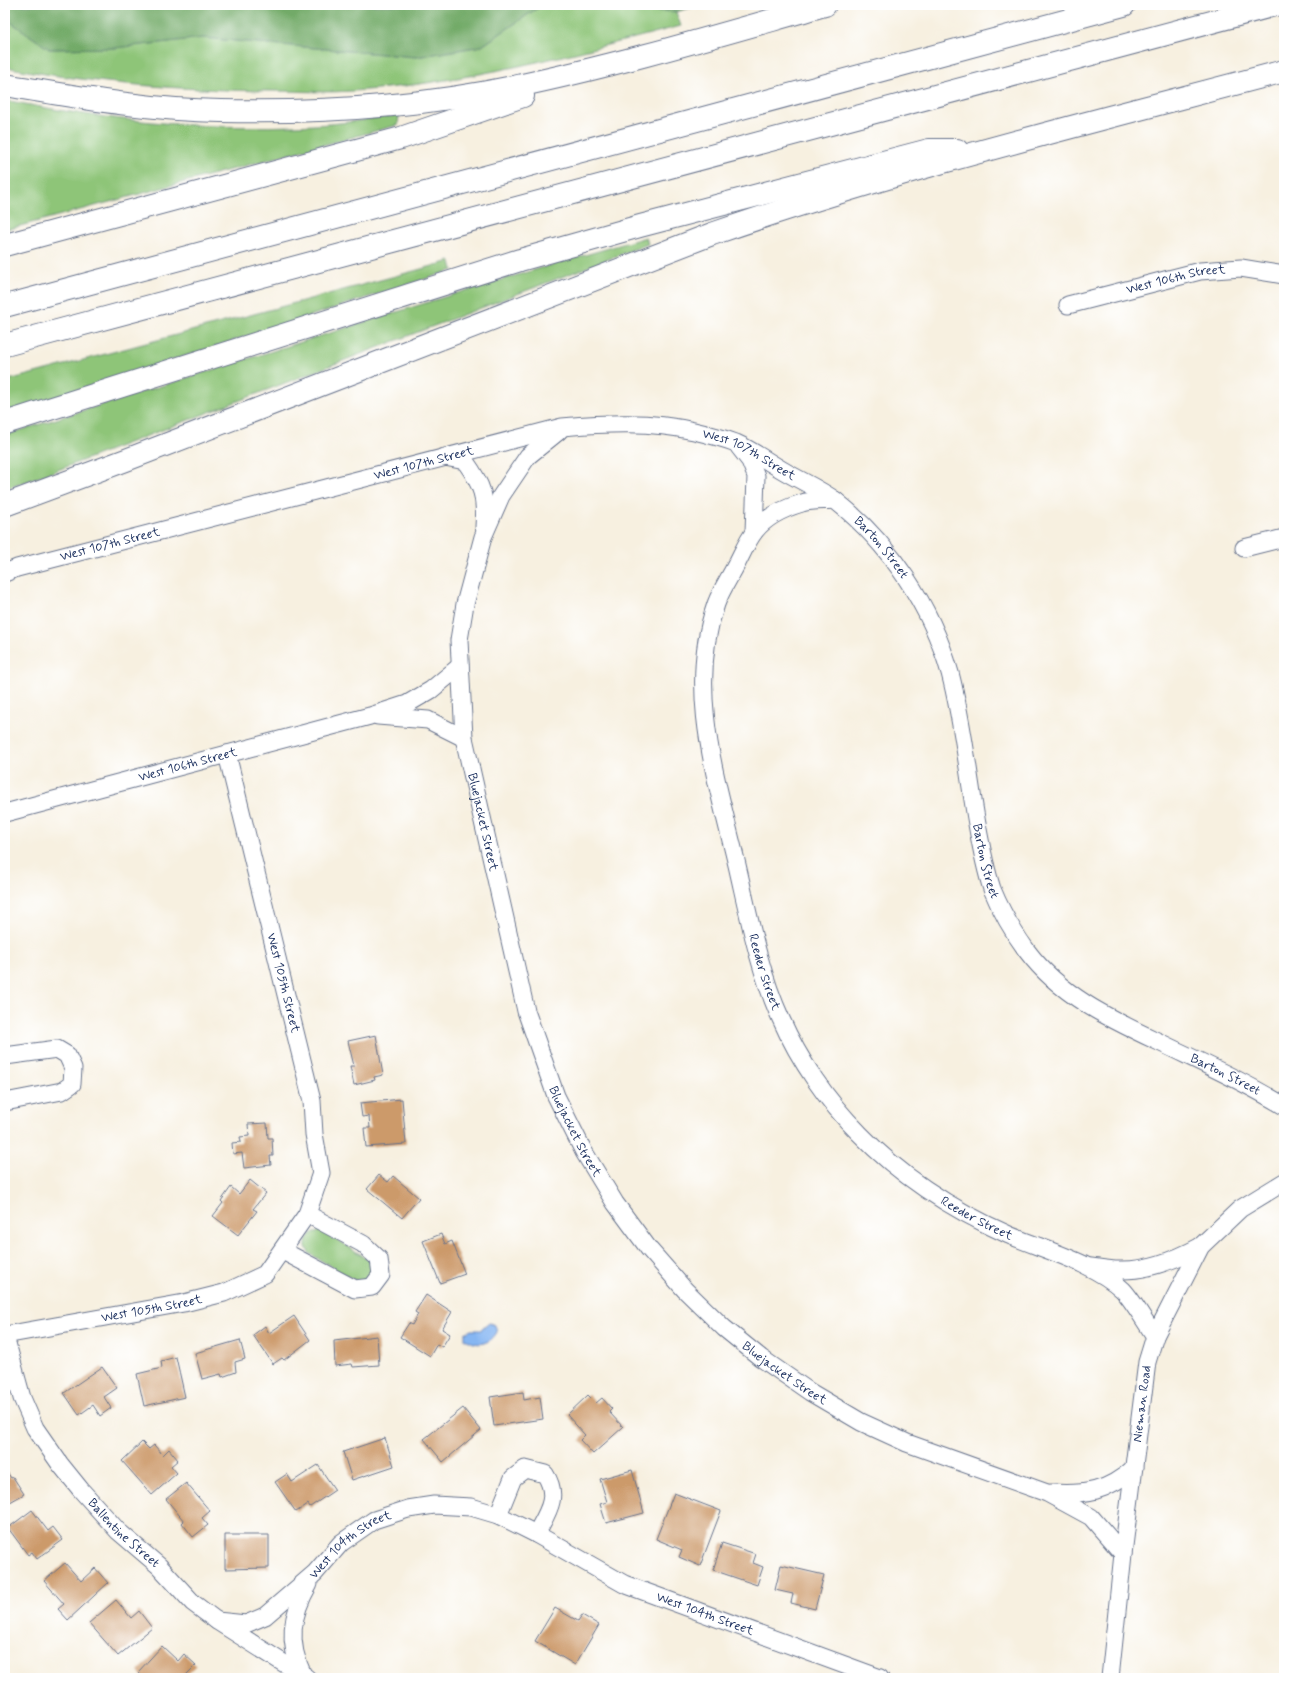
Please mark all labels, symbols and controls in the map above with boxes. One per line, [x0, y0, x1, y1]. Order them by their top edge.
street label: West 106th Street [1124, 261, 1226, 298]
street label: West 107th Street [701, 425, 799, 485]
street label: West 107th Street [372, 442, 476, 484]
street label: Barton Street [850, 512, 913, 582]
street label: West 107th Street [58, 523, 162, 565]
street label: West 106th Street [137, 743, 239, 786]
street label: Bluejacket Street [464, 771, 503, 873]
street label: Barton Street [969, 822, 1004, 901]
street label: West 105th Street [262, 931, 304, 1035]
street label: Reeder Street [745, 932, 785, 1013]
street label: Barton Street [1188, 1050, 1264, 1099]
street label: Bluejacket Street [545, 1084, 606, 1180]
street label: Reeder Street [937, 1192, 1016, 1244]
street label: West 105th Street [100, 1290, 204, 1326]
street label: Bluejacket Street [738, 1337, 830, 1409]
street label: Nieman Road [1129, 1364, 1155, 1443]
street label: Ballentine Street [84, 1495, 163, 1571]
street label: West 104th Street [305, 1506, 394, 1582]
street label: West 104th Street [654, 1588, 757, 1640]

